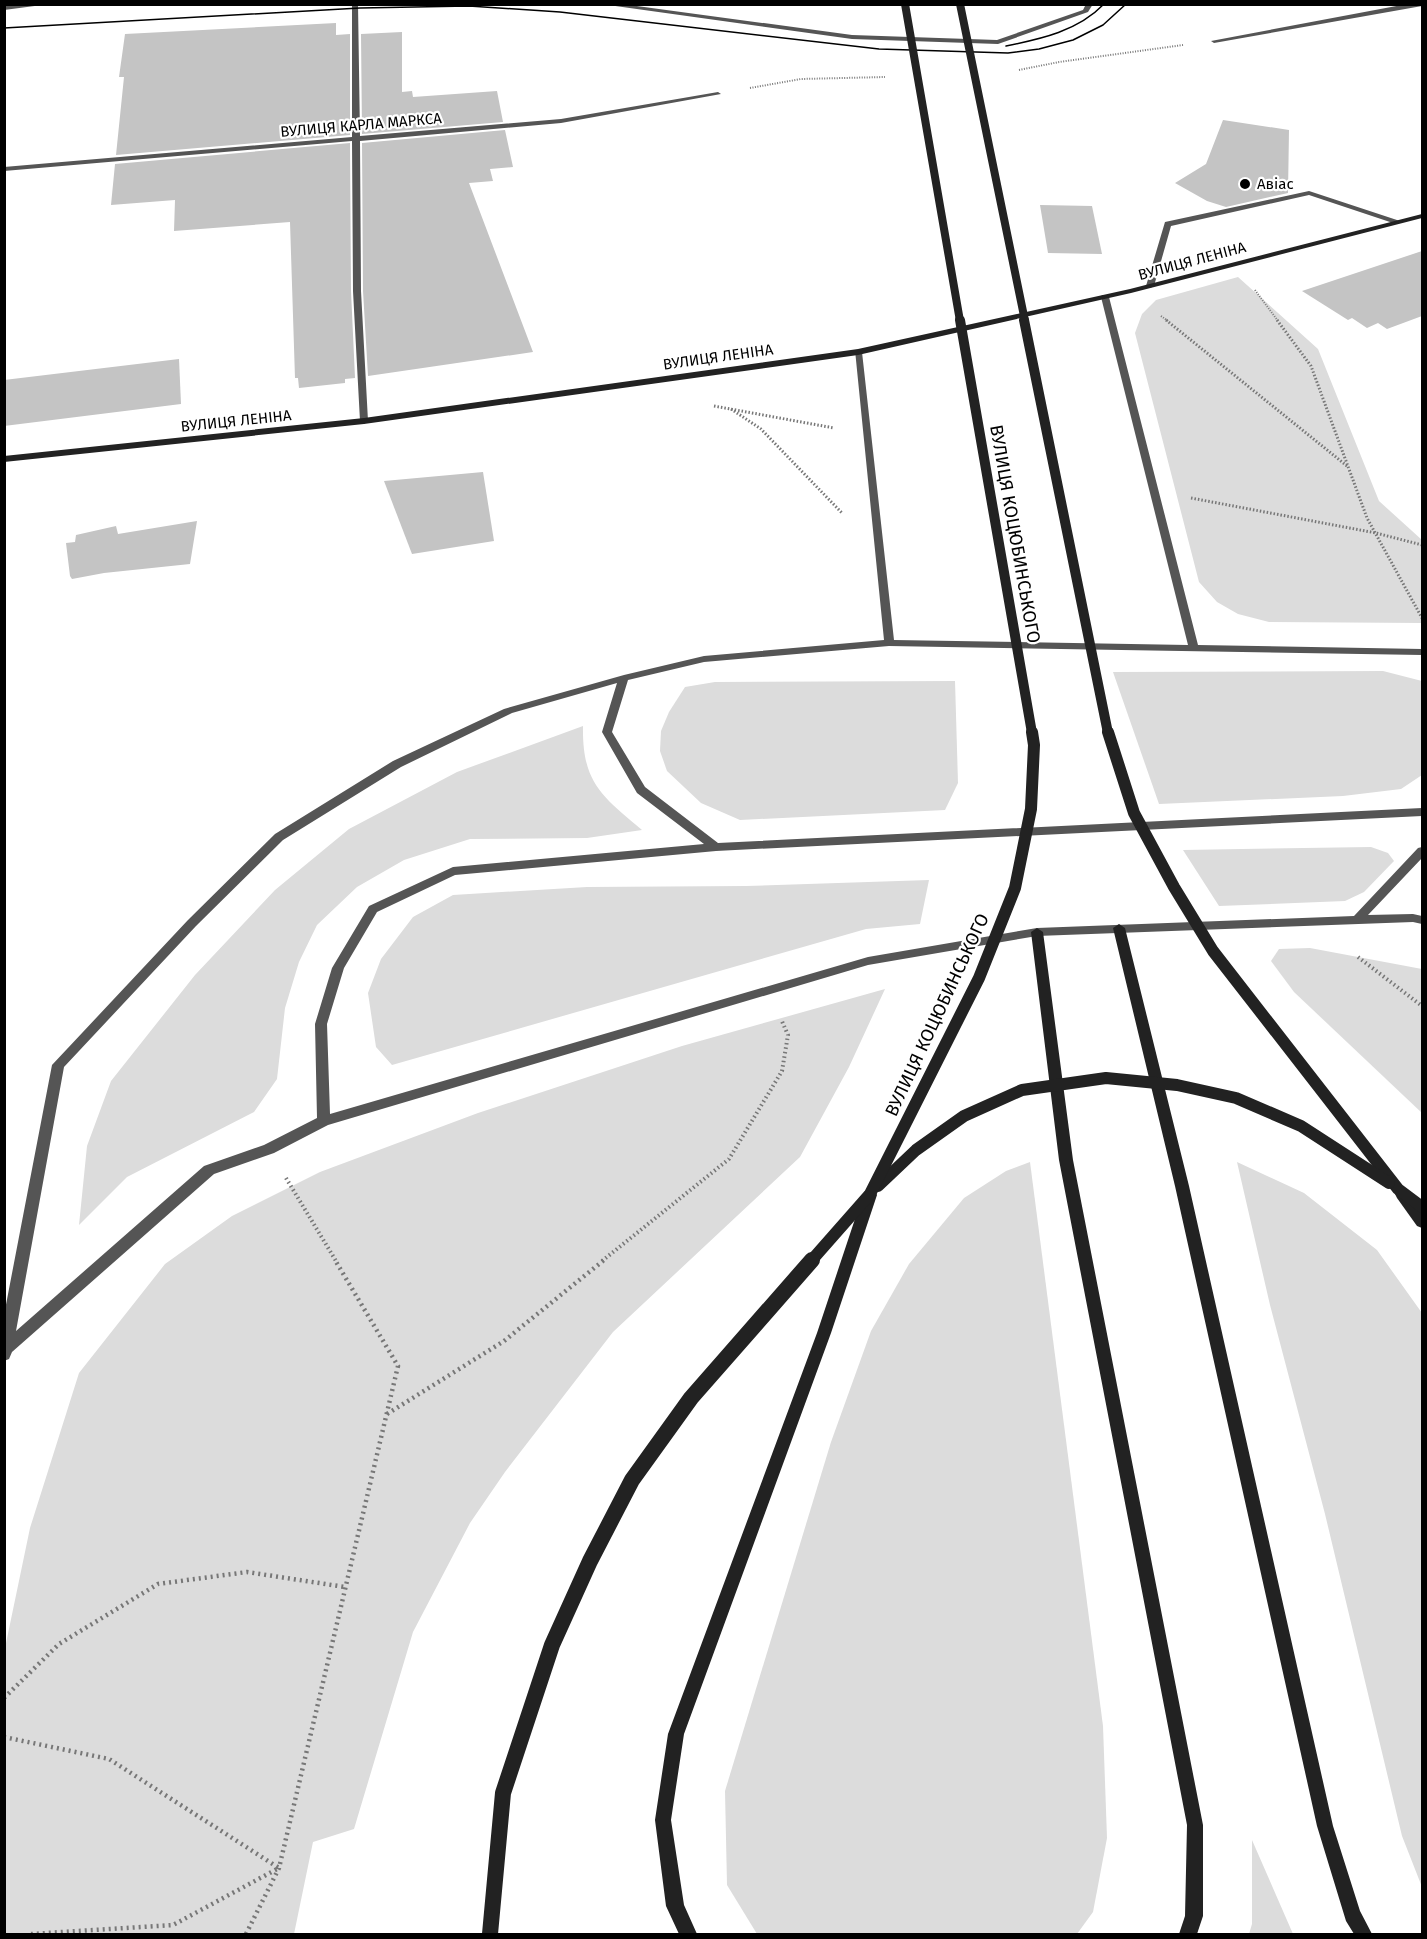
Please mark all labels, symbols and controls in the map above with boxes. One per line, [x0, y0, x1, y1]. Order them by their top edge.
street label: ВУЛИЦЯ КАРЛА МАРКСА [280, 109, 443, 141]
place label: Авіас [1257, 175, 1294, 193]
marker: Авіас [1238, 177, 1252, 191]
street label: ВУЛИЦЯ ЛЕНІНА [1136, 238, 1248, 284]
street label: ВУЛИЦЯ ЛЕНІНА [662, 340, 775, 374]
street label: ВУЛИЦЯ ЛЕНІНА [180, 406, 293, 436]
street label: ВУЛИЦЯ КОЦЮБИНСЬКОГО [985, 423, 1045, 645]
street label: ВУЛИЦЯ КОЦЮБИНСЬКОГО [880, 910, 994, 1120]

